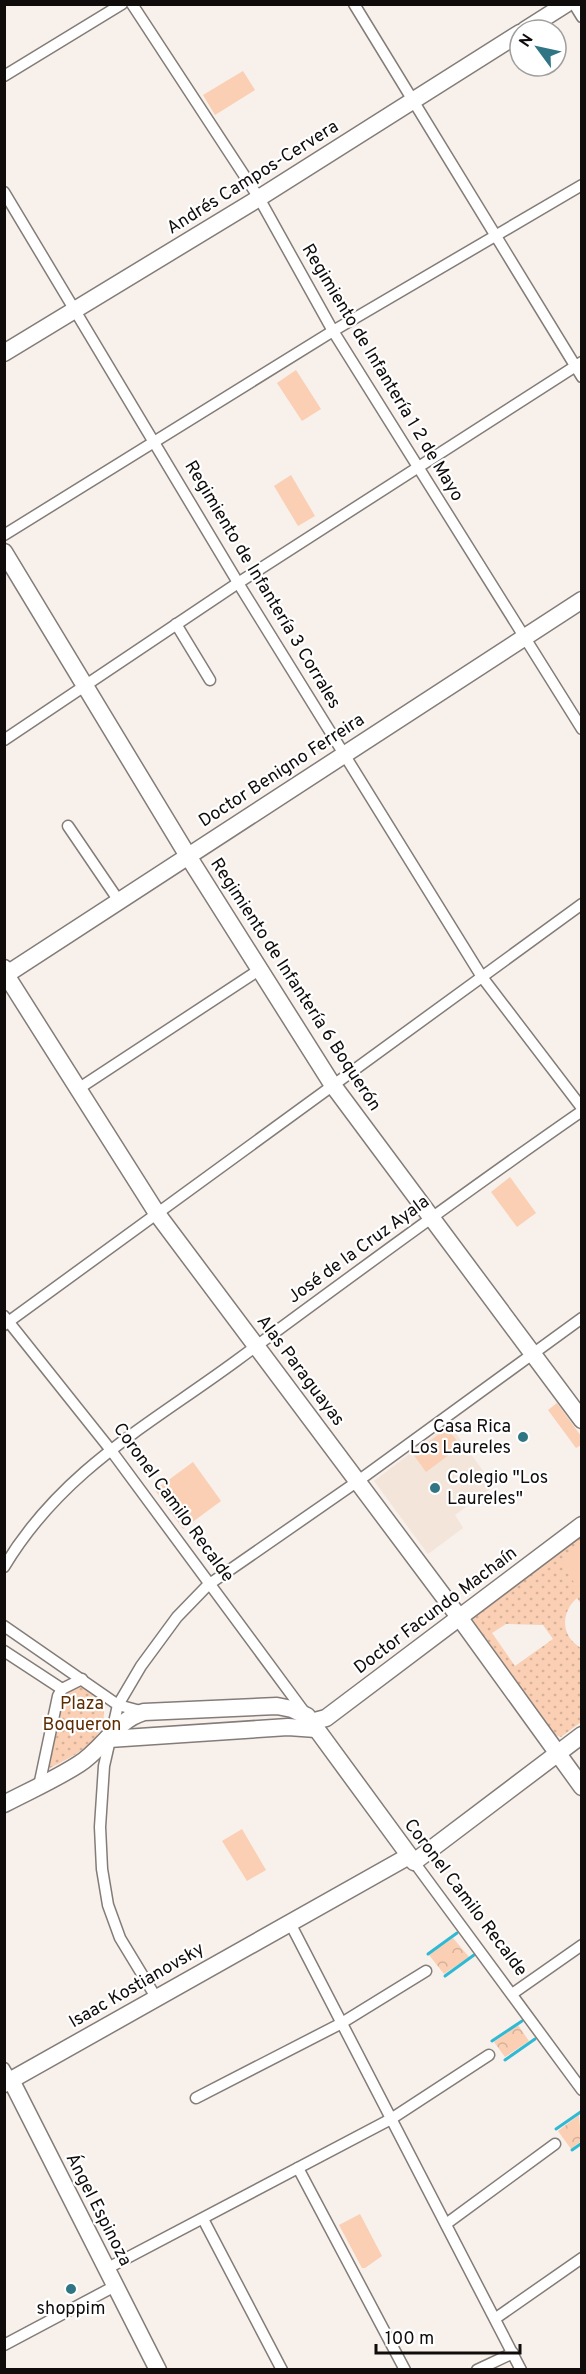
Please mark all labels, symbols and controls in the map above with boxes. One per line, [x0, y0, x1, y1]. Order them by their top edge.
north arrow [508, 18, 568, 78]
text: N [516, 31, 539, 51]
street label: Andrés Campos-Cervera [163, 116, 343, 240]
street label: Regimiento de Infantería 1 2 de Mayo [296, 240, 468, 506]
street label: Regimiento de Infantería 3 Corrales [179, 457, 345, 713]
street label: Doctor Benigno Ferreira [195, 709, 369, 833]
street label: Regimiento de Infantería 6 Boquerón [204, 854, 386, 1116]
street label: José de la Cruz Ayala [284, 1191, 434, 1309]
street label: Alas Paraguayas [251, 1311, 349, 1431]
place label: Casa Rica Los Laureles [410, 1416, 511, 1460]
street label: Coronel Camilo Recalde [107, 1419, 239, 1587]
marker: Casa Rica Los Laureles [516, 1430, 530, 1444]
place label: Colegio "Los Laureles" [447, 1467, 548, 1511]
marker: Colegio "Los Laureles" [428, 1481, 442, 1495]
street label: Doctor Facundo Machaín [350, 1542, 522, 1680]
park label: Plaza Boqueron [43, 1693, 122, 1737]
street label: Coronel Camilo Recalde [398, 1815, 532, 1981]
street label: Isaac Kostianovsky [65, 1938, 209, 2034]
street label: Ángel Espinoza [60, 2149, 138, 2270]
marker: shoppim [64, 2282, 78, 2296]
place label: shoppim [37, 2298, 105, 2321]
scale bar [376, 2317, 520, 2355]
text: 100 m [385, 2328, 434, 2351]

